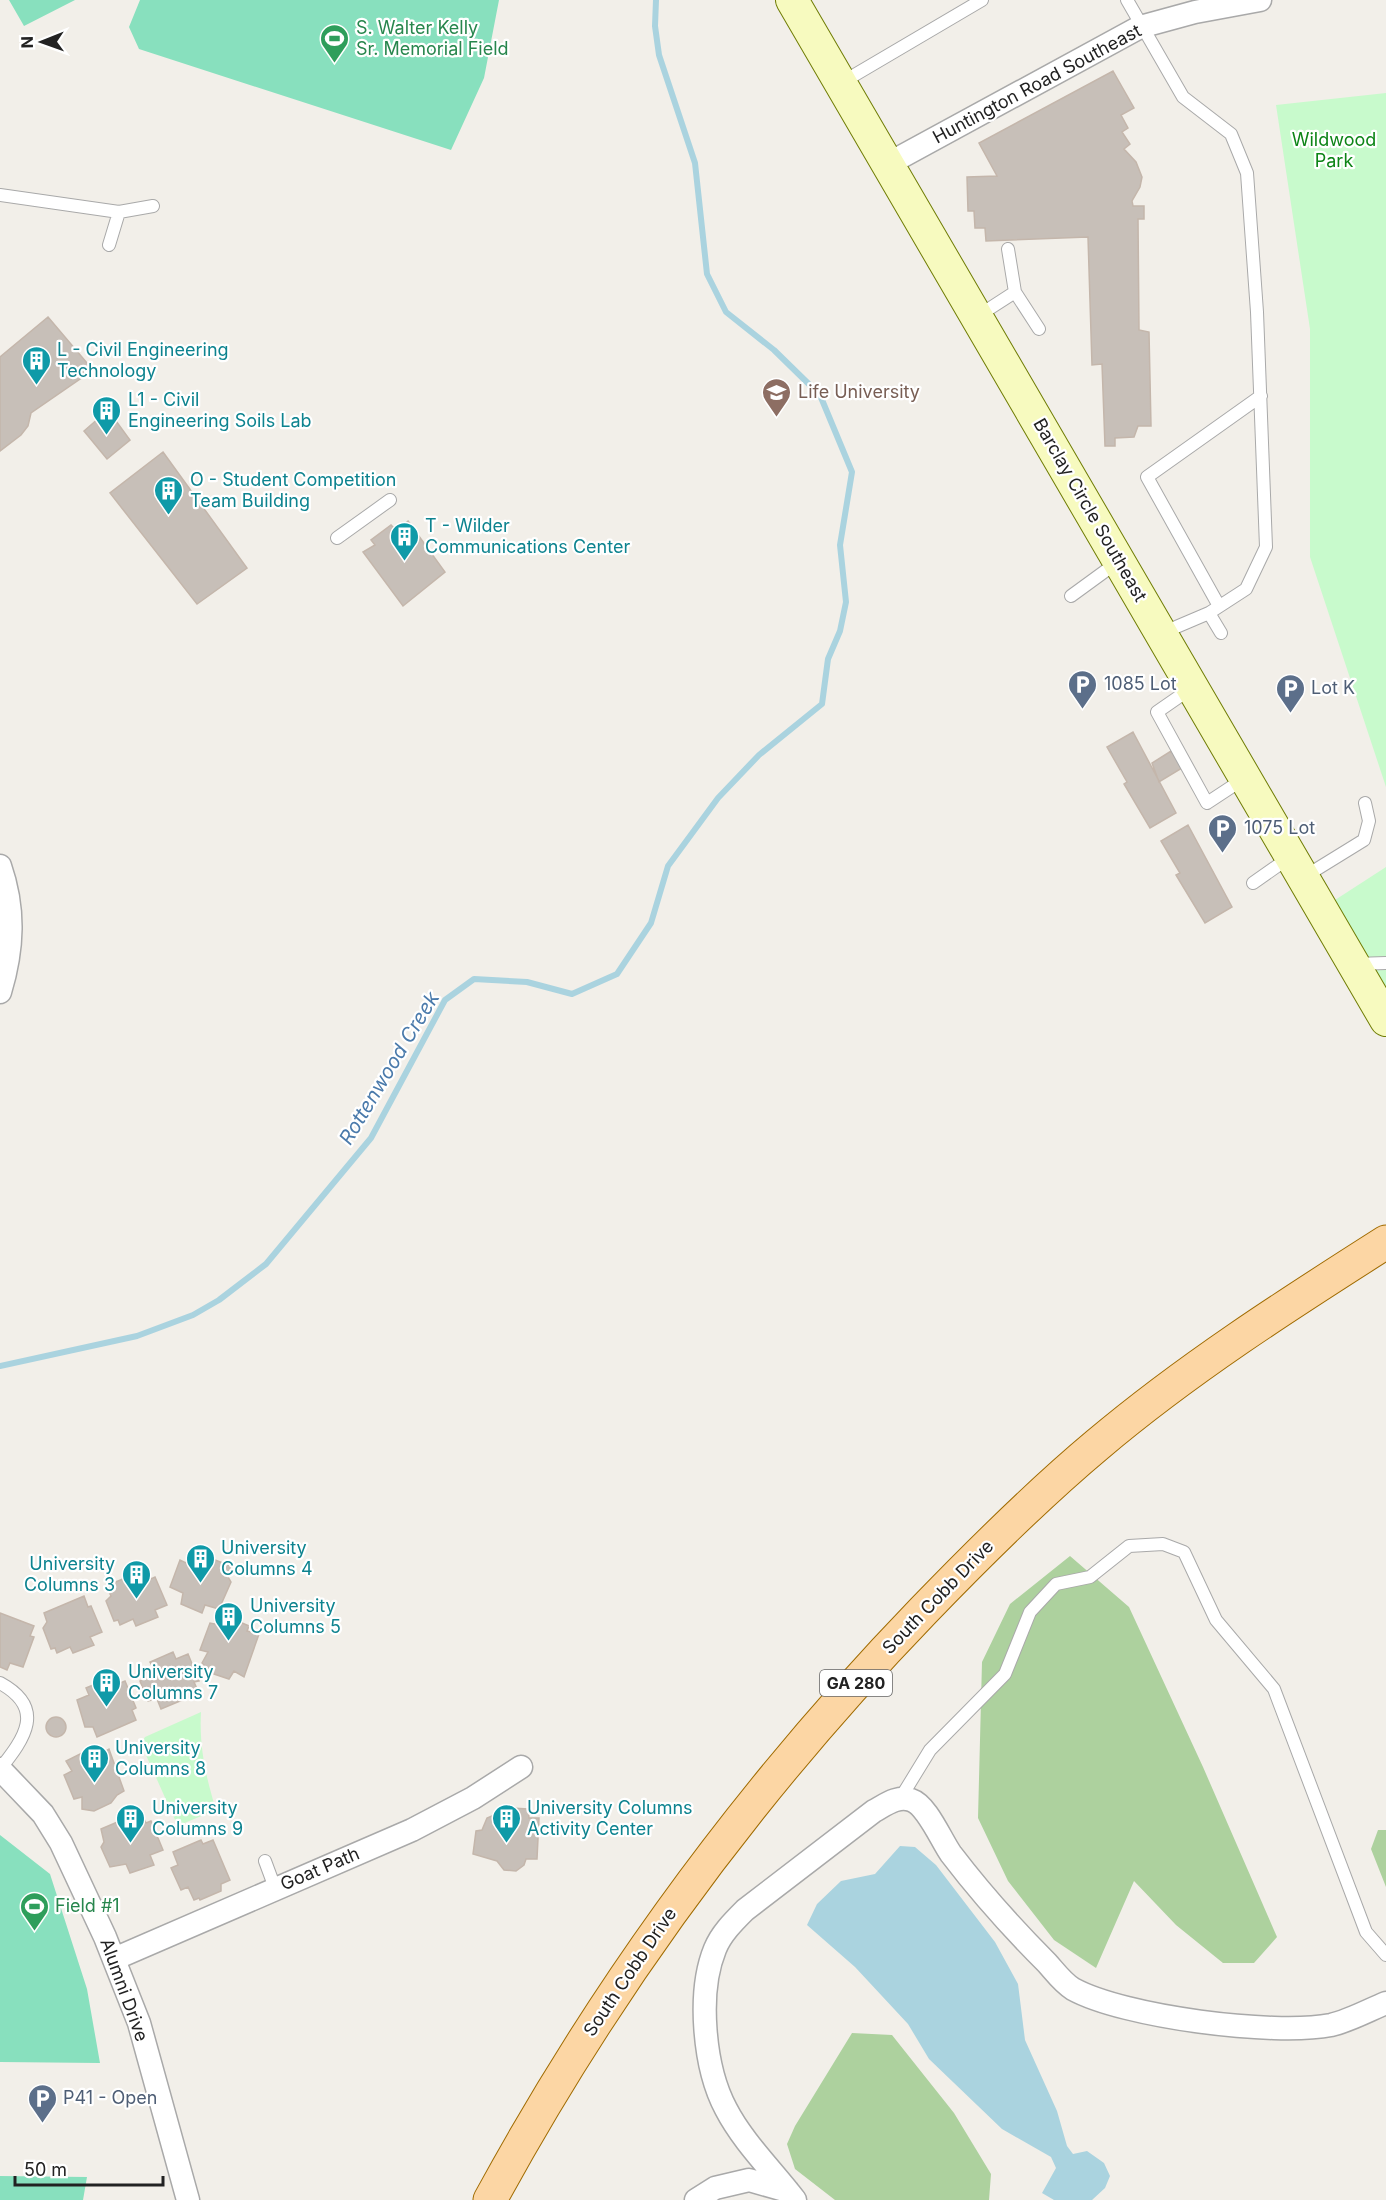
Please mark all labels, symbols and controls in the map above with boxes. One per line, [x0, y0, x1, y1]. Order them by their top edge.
north arrow [12, 12, 72, 72]
place label: S. Walter Kelly Sr. Memorial Field [356, 17, 509, 59]
street label: Huntington Road Southeast [929, 20, 1145, 148]
sports icon: S. Walter Kelly Sr. Memorial Field [319, 22, 351, 64]
text: N [17, 36, 37, 49]
park label: Wildwood Park [1292, 129, 1376, 171]
place label: L - Civil Engineering Technology [57, 339, 229, 381]
building icon: L - Civil Engineering Technology [20, 344, 52, 386]
school or university icon: Life University [761, 376, 793, 418]
place label: Life University [798, 381, 920, 402]
place label: L1 - Civil Engineering Soils Lab [128, 389, 312, 431]
building icon: L1 - Civil Engineering Soils Lab [91, 394, 123, 436]
street label: Barclay Circle Southeast [1029, 414, 1152, 605]
place label: O - Student Competition Team Building [190, 469, 397, 511]
building icon: O - Student Competition Team Building [153, 474, 185, 516]
place label: T - Wilder Communications Center [425, 515, 630, 557]
building icon: T - Wilder Communications Center [388, 520, 420, 562]
parking icon: 1085 Lot [1067, 668, 1099, 710]
parking icon: Lot K [1274, 672, 1306, 714]
place label: 1085 Lot [1104, 673, 1177, 694]
place label: Lot K [1311, 677, 1355, 698]
parking icon: 1075 Lot [1207, 812, 1239, 854]
place label: 1075 Lot [1244, 817, 1315, 838]
water label: Rottenwood Creek [334, 986, 445, 1149]
street label: South Cobb Drive [878, 1535, 997, 1658]
place label: University Columns 4 [221, 1537, 313, 1579]
building icon: University Columns 4 [184, 1542, 216, 1584]
place label: University Columns 3 [24, 1553, 115, 1595]
building icon: University Columns 3 [120, 1558, 152, 1600]
place label: University Columns 5 [250, 1595, 341, 1637]
building icon: University Columns 5 [213, 1600, 245, 1642]
place label: University Columns 7 [128, 1661, 218, 1703]
building icon: University Columns 7 [91, 1666, 123, 1708]
road number: GA 280 [820, 1670, 892, 1696]
place label: University Columns 8 [115, 1737, 206, 1779]
building icon: University Columns 8 [78, 1742, 110, 1784]
place label: University Columns 9 [152, 1797, 243, 1839]
place label: University Columns Activity Center [527, 1797, 693, 1839]
building icon: University Columns 9 [115, 1802, 147, 1844]
building icon: University Columns Activity Center [490, 1802, 522, 1844]
street label: Goat Path [277, 1843, 362, 1895]
sports icon: Field #1 [18, 1890, 50, 1932]
place label: Field #1 [55, 1895, 120, 1916]
street label: South Cobb Drive [579, 1904, 680, 2040]
street label: Alumni Drive [96, 1936, 153, 2044]
parking icon: P41 - Open [26, 2082, 58, 2124]
place label: P41 - Open [63, 2087, 157, 2108]
scale bar [15, 2149, 164, 2187]
text: 50 m [24, 2159, 67, 2180]

